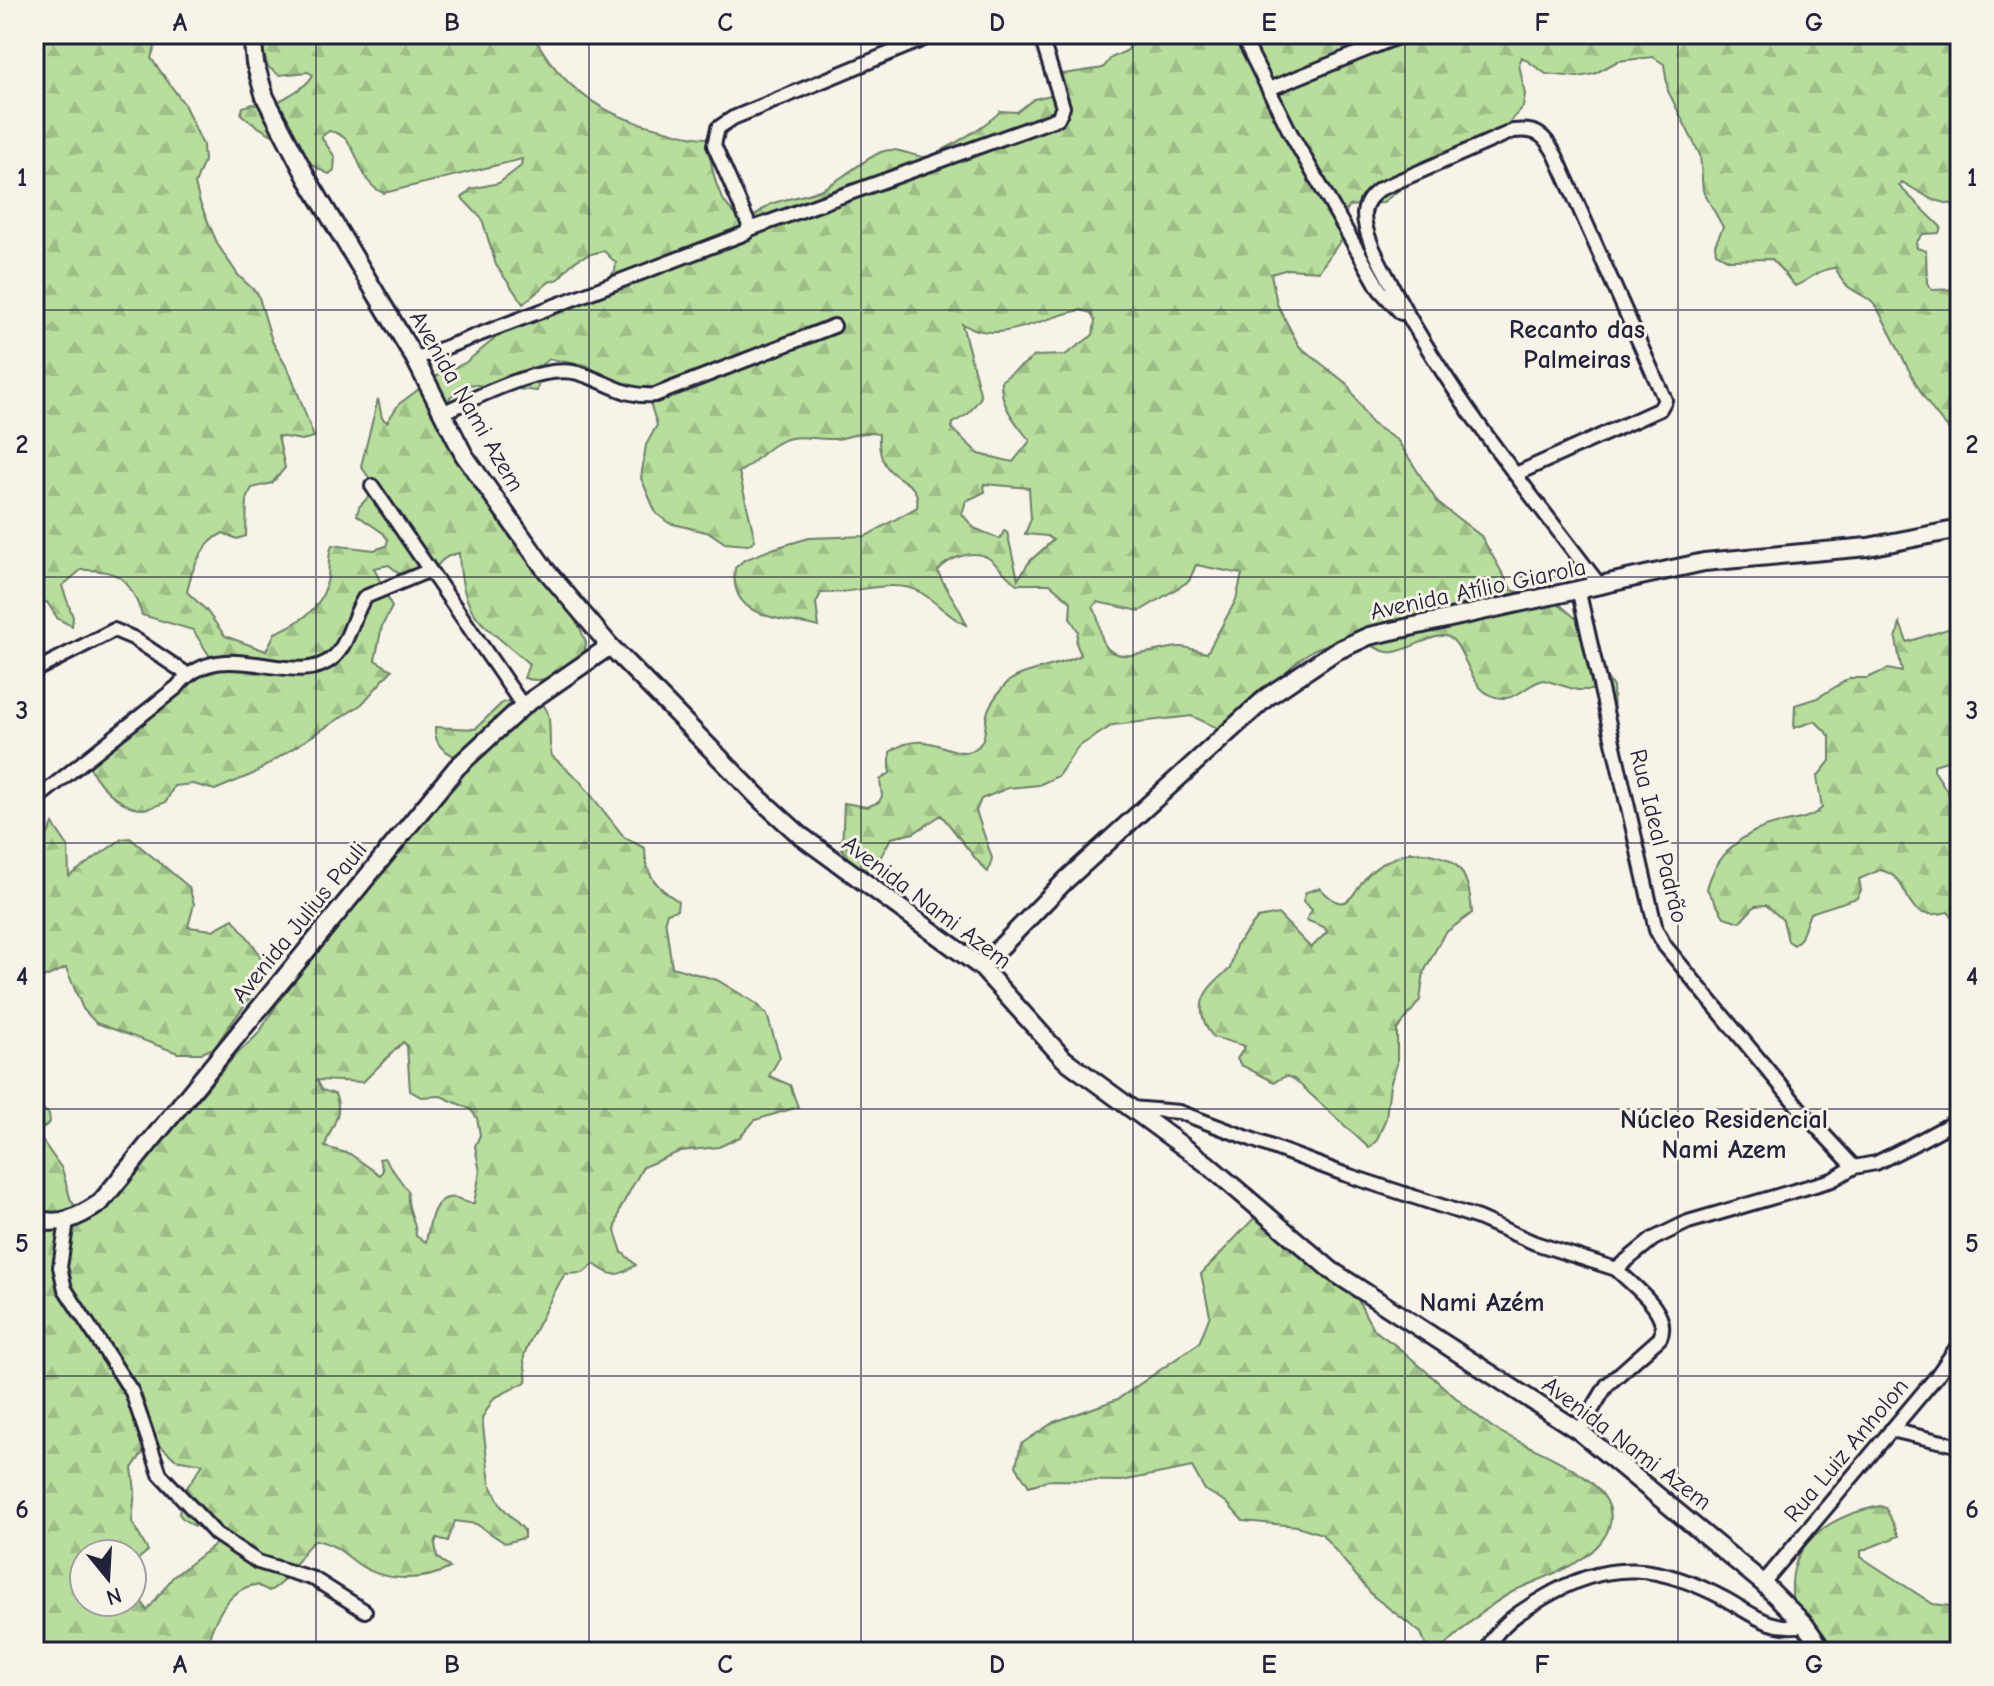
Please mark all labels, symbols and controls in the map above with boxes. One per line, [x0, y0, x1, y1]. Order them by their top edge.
text: A [173, 8, 188, 38]
text: B [444, 8, 460, 38]
text: C [717, 8, 733, 38]
text: D [989, 8, 1005, 38]
text: E [1261, 8, 1277, 38]
text: F [1534, 8, 1550, 38]
text: G [1805, 8, 1823, 38]
text: 1 [17, 163, 27, 193]
text: 1 [1967, 163, 1977, 193]
street label: Avenida Nami Azem [404, 305, 530, 497]
district label: Recanto das Palmeiras [1509, 315, 1645, 375]
text: 2 [16, 430, 28, 460]
text: 2 [1966, 430, 1978, 460]
street label: Avenida Atílio Giarola [1368, 552, 1588, 626]
text: 3 [16, 696, 28, 726]
text: 3 [1966, 696, 1978, 726]
street label: Rua Ideal Padrão [1624, 746, 1694, 926]
street label: Avenida Nami Azem [837, 829, 1017, 975]
street label: Avenida Julius Pauli [225, 836, 373, 1008]
text: 4 [16, 962, 28, 992]
text: 4 [1966, 962, 1978, 992]
district label: Núcleo Residencial Nami Azem [1620, 1105, 1828, 1165]
text: 5 [15, 1229, 29, 1259]
text: 5 [1965, 1229, 1979, 1259]
district label: Nami Azém [1420, 1288, 1544, 1318]
street label: Avenida Nami Azem [1537, 1370, 1717, 1516]
street label: Rua Luiz Anholon [1778, 1373, 1914, 1527]
text: 6 [15, 1495, 29, 1525]
text: 6 [1965, 1495, 1979, 1525]
north arrow [68, 1538, 148, 1618]
text: N [103, 1581, 125, 1611]
text: A [173, 1650, 188, 1680]
text: B [444, 1650, 460, 1680]
text: C [717, 1650, 733, 1680]
text: D [989, 1650, 1005, 1680]
text: E [1261, 1650, 1277, 1680]
text: F [1534, 1650, 1550, 1680]
text: G [1805, 1650, 1823, 1680]

